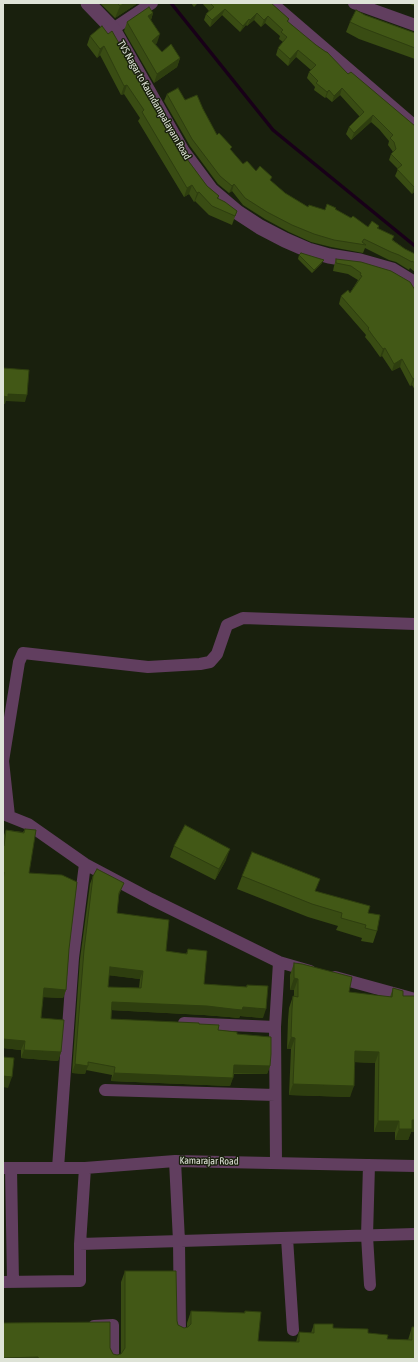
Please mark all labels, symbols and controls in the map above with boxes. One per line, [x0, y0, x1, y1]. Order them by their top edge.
street label: TVS Nagar to Kaundampalayam Road [115, 38, 193, 162]
street label: Kamarajar Road [179, 1154, 239, 1168]

